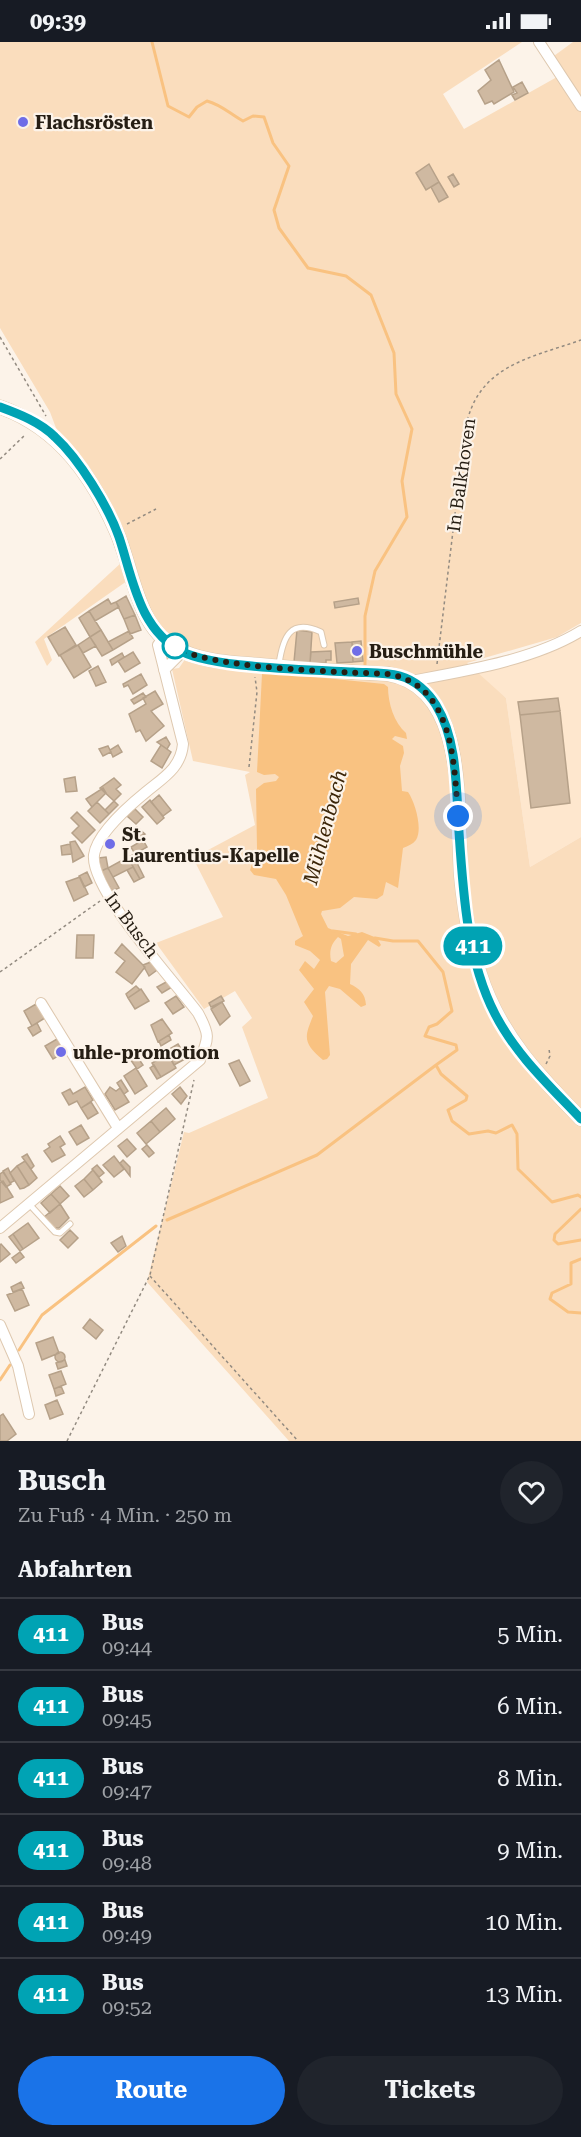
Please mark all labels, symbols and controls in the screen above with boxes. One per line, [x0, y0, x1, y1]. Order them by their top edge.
text: 09:39 [30, 9, 86, 34]
place label: Flachsrösten [35, 112, 153, 133]
marker: Flachsrösten [16, 115, 30, 129]
street label: In Balkhoven [443, 416, 479, 533]
unlabelled marker [162, 633, 188, 659]
place label: Buschmühle [369, 641, 483, 662]
marker: Buschmühle [350, 644, 364, 658]
water label: Mühlenbach [298, 767, 352, 888]
your location [443, 801, 473, 831]
place label: St. Laurentius-Kapelle [122, 824, 300, 866]
marker: St. Laurentius-Kapelle [103, 837, 117, 851]
street label: In Busch [101, 888, 164, 962]
line badge: 411 [438, 926, 508, 966]
text: 411 [455, 934, 491, 958]
place label: uhle-promotion [73, 1042, 219, 1063]
marker: uhle-promotion [54, 1045, 68, 1059]
button: heart [500, 1461, 563, 1524]
text: Busch [18, 1464, 106, 1497]
text: Zu Fuß · 4 Min. · 250 m [18, 1503, 232, 1527]
text: Abfahrten [18, 1557, 132, 1582]
text: Bus [102, 1610, 144, 1635]
text: 411 [33, 1622, 69, 1646]
text: 5 Min. [497, 1622, 563, 1647]
text: 09:44 [102, 1635, 152, 1659]
text: Bus [102, 1682, 144, 1707]
text: 411 [33, 1694, 69, 1718]
text: 6 Min. [497, 1694, 563, 1719]
text: 09:45 [102, 1707, 152, 1731]
text: Bus [102, 1754, 144, 1779]
text: 411 [33, 1766, 69, 1790]
text: 8 Min. [497, 1766, 563, 1791]
text: 09:47 [102, 1779, 152, 1803]
text: Bus [102, 1826, 144, 1851]
text: 411 [33, 1838, 69, 1862]
text: 9 Min. [497, 1838, 563, 1863]
text: 09:48 [102, 1851, 152, 1875]
text: Bus [102, 1898, 144, 1923]
text: 411 [33, 1910, 69, 1934]
text: 10 Min. [485, 1910, 563, 1935]
text: 09:49 [102, 1923, 152, 1947]
text: Bus [102, 1970, 144, 1995]
text: 411 [33, 1982, 69, 2006]
text: 13 Min. [485, 1982, 563, 2007]
text: 09:52 [102, 1995, 152, 2019]
button: Route [18, 2056, 285, 2125]
button: Tickets [297, 2056, 563, 2125]

